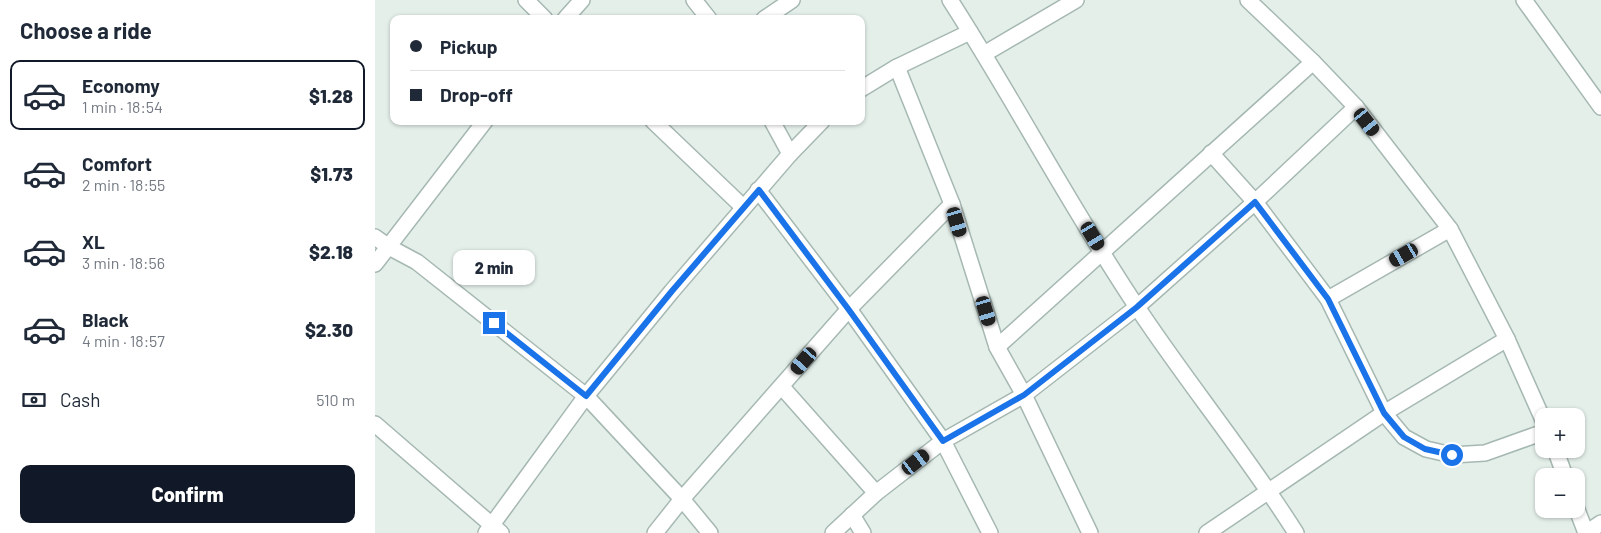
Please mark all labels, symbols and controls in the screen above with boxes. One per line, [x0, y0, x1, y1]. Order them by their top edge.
text: Choose a ride [20, 17, 152, 43]
text: Pickup [440, 35, 498, 58]
icon: car [22, 73, 67, 118]
text: Economy [82, 74, 160, 97]
text: Drop-off [440, 83, 513, 106]
text: $1.28 [309, 84, 353, 107]
text: 1 min · 18:54 [82, 97, 163, 116]
car [1351, 106, 1382, 138]
icon: car [22, 151, 67, 196]
text: Comfort [82, 152, 152, 175]
text: $1.73 [310, 162, 353, 185]
text: 2 min · 18:55 [82, 175, 165, 194]
car [945, 205, 968, 239]
car [1078, 219, 1107, 253]
icon: car [22, 229, 67, 274]
text: XL [82, 230, 105, 253]
text: $2.18 [309, 240, 353, 263]
car [1387, 241, 1420, 269]
callout: 2 min [453, 250, 535, 286]
text: 3 min · 18:56 [82, 253, 165, 272]
text: 2 min [475, 258, 513, 277]
car [974, 294, 997, 328]
icon: car [22, 307, 67, 352]
text: Black [82, 308, 129, 331]
route end [483, 312, 505, 334]
text: $2.30 [305, 318, 353, 341]
text: 4 min · 18:57 [82, 331, 165, 350]
car [788, 345, 819, 377]
icon: cash [20, 386, 48, 414]
text: Cash [60, 388, 101, 411]
text: 510 m [316, 390, 355, 409]
map controls [1535, 408, 1585, 518]
button: + [1535, 408, 1585, 458]
route start [1441, 444, 1463, 466]
car [899, 447, 932, 477]
button: Confirm [20, 465, 355, 523]
button: − [1535, 468, 1585, 518]

